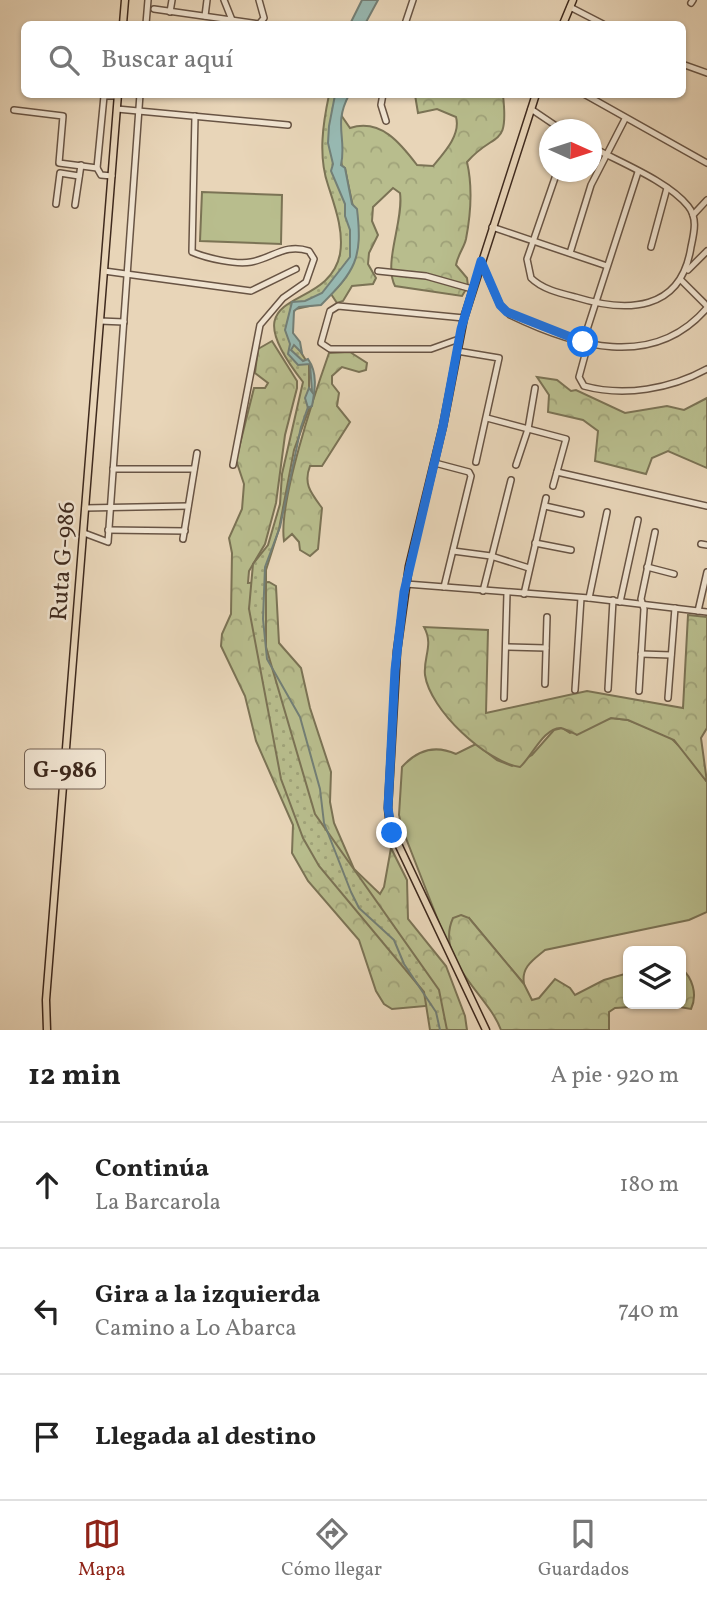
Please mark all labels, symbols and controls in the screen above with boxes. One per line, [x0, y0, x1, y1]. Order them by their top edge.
search box [21, 21, 686, 98]
icon: search [45, 41, 83, 79]
text: Buscar aquí [101, 42, 233, 78]
north arrow [539, 119, 602, 182]
route start [567, 326, 598, 357]
street label: Ruta G-986 [43, 500, 85, 622]
road number: G-986 [25, 750, 105, 789]
route end [376, 817, 407, 848]
map controls [623, 946, 686, 1009]
button: layers [623, 946, 686, 1009]
text: 12 min [28, 1055, 121, 1097]
text: A pie · 920 m [551, 1060, 679, 1092]
text: Continúa [95, 1151, 209, 1187]
icon: ahead [28, 1166, 66, 1204]
text: 180 m [620, 1169, 679, 1201]
text: La Barcarola [95, 1187, 221, 1219]
text: Gira a la izquierda [95, 1277, 320, 1313]
icon: left [28, 1292, 66, 1330]
text: 740 m [618, 1295, 679, 1327]
text: Camino a Lo Abarca [95, 1313, 297, 1345]
icon: arrive [28, 1418, 66, 1456]
text: Llegada al destino [95, 1419, 316, 1455]
tab: Mapa [78, 1515, 125, 1583]
tab: Cómo llegar [281, 1515, 382, 1583]
tab: Guardados [538, 1515, 629, 1583]

